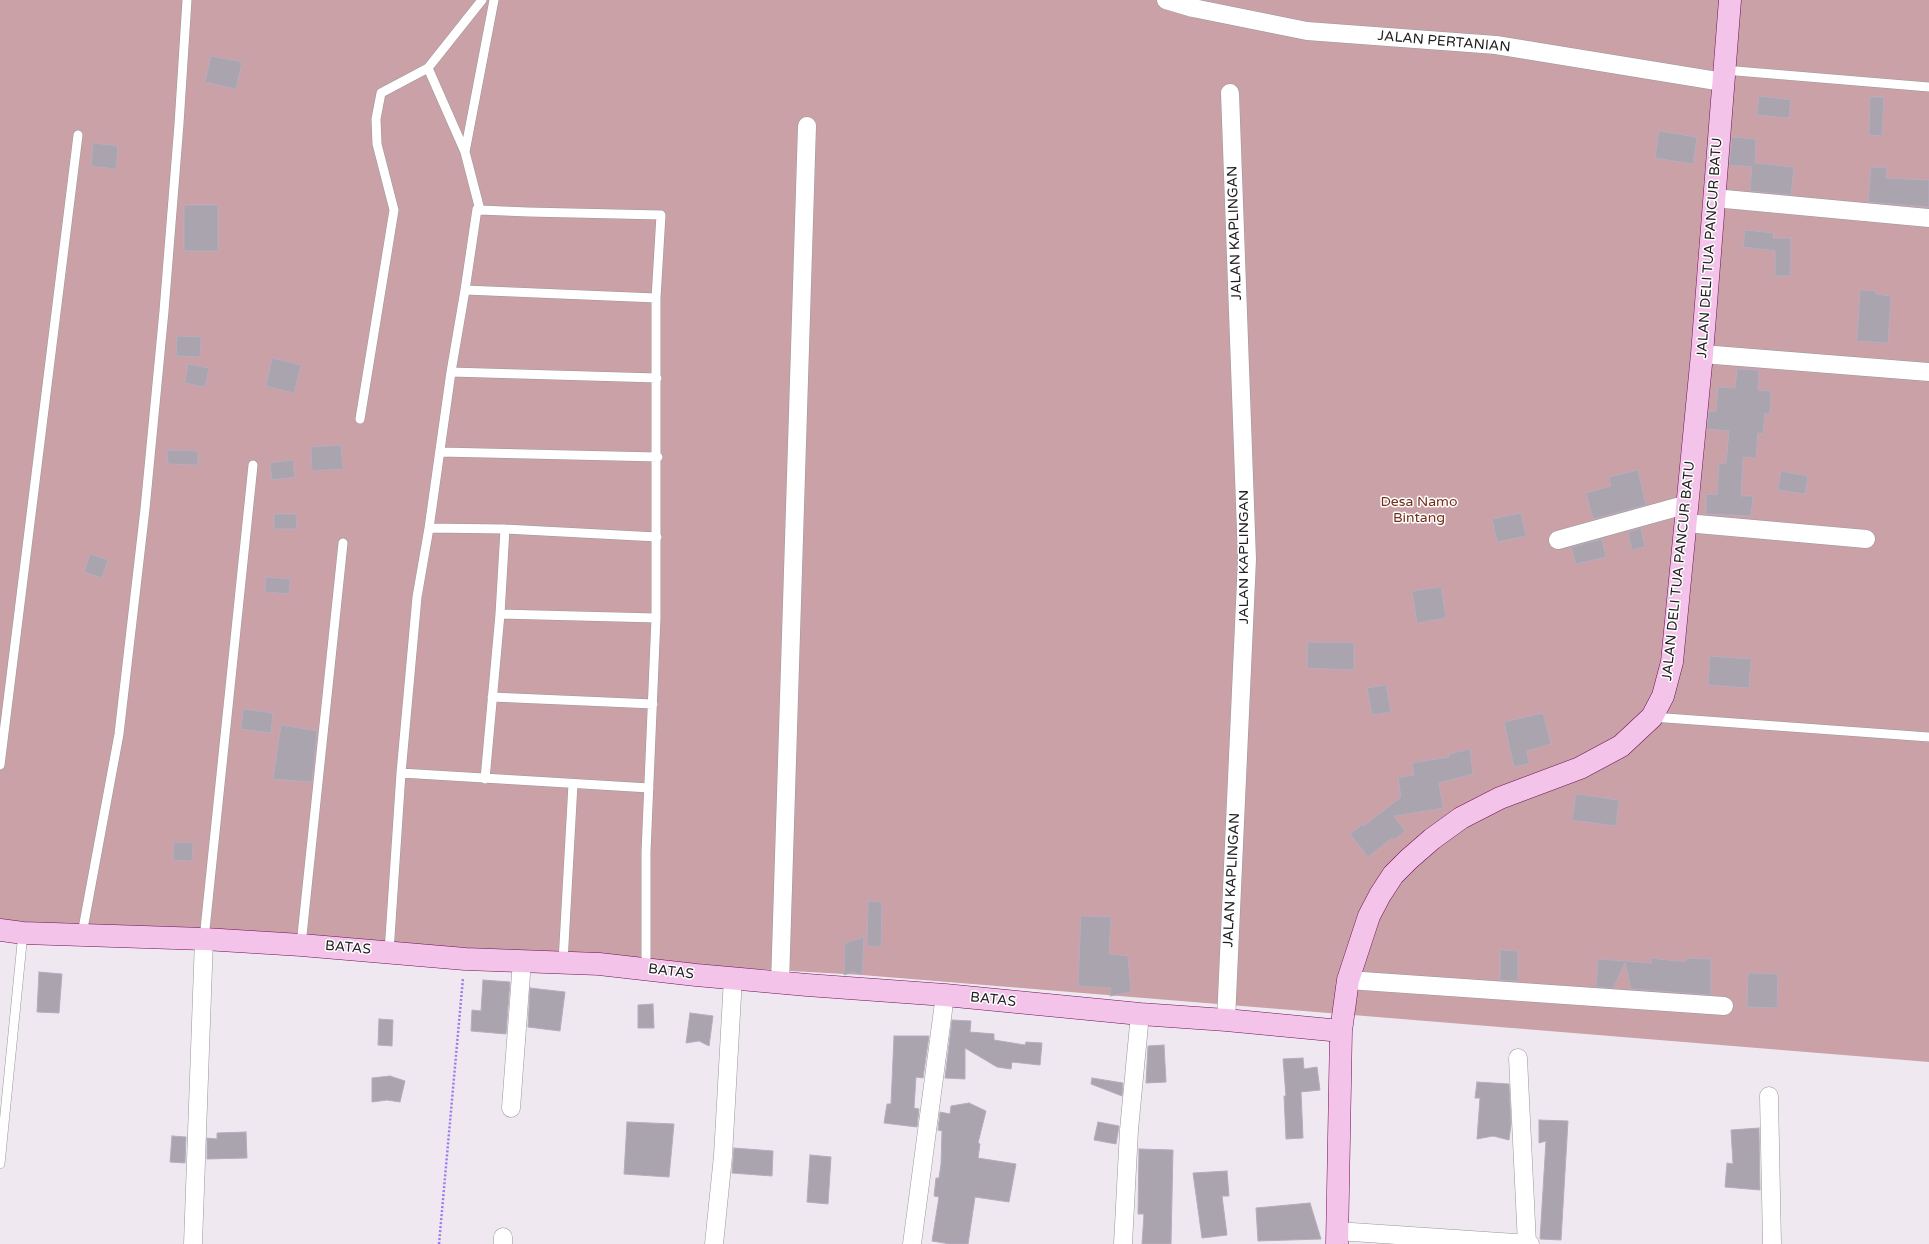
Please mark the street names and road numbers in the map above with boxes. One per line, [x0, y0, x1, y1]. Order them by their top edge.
street label: JALAN PERTANIAN [1377, 28, 1511, 56]
street label: JALAN DELI TUA PANCUR BATU [1694, 137, 1726, 359]
street label: JALAN KAPLINGAN [1224, 165, 1246, 301]
street label: JALAN DELI TUA PANCUR BATU [1659, 460, 1699, 682]
street label: JALAN KAPLINGAN [1236, 490, 1252, 624]
street label: JALAN KAPLINGAN [1220, 812, 1244, 948]
street label: BATAS [324, 938, 372, 958]
street label: BATAS [647, 961, 695, 983]
street label: BATAS [969, 989, 1017, 1011]

